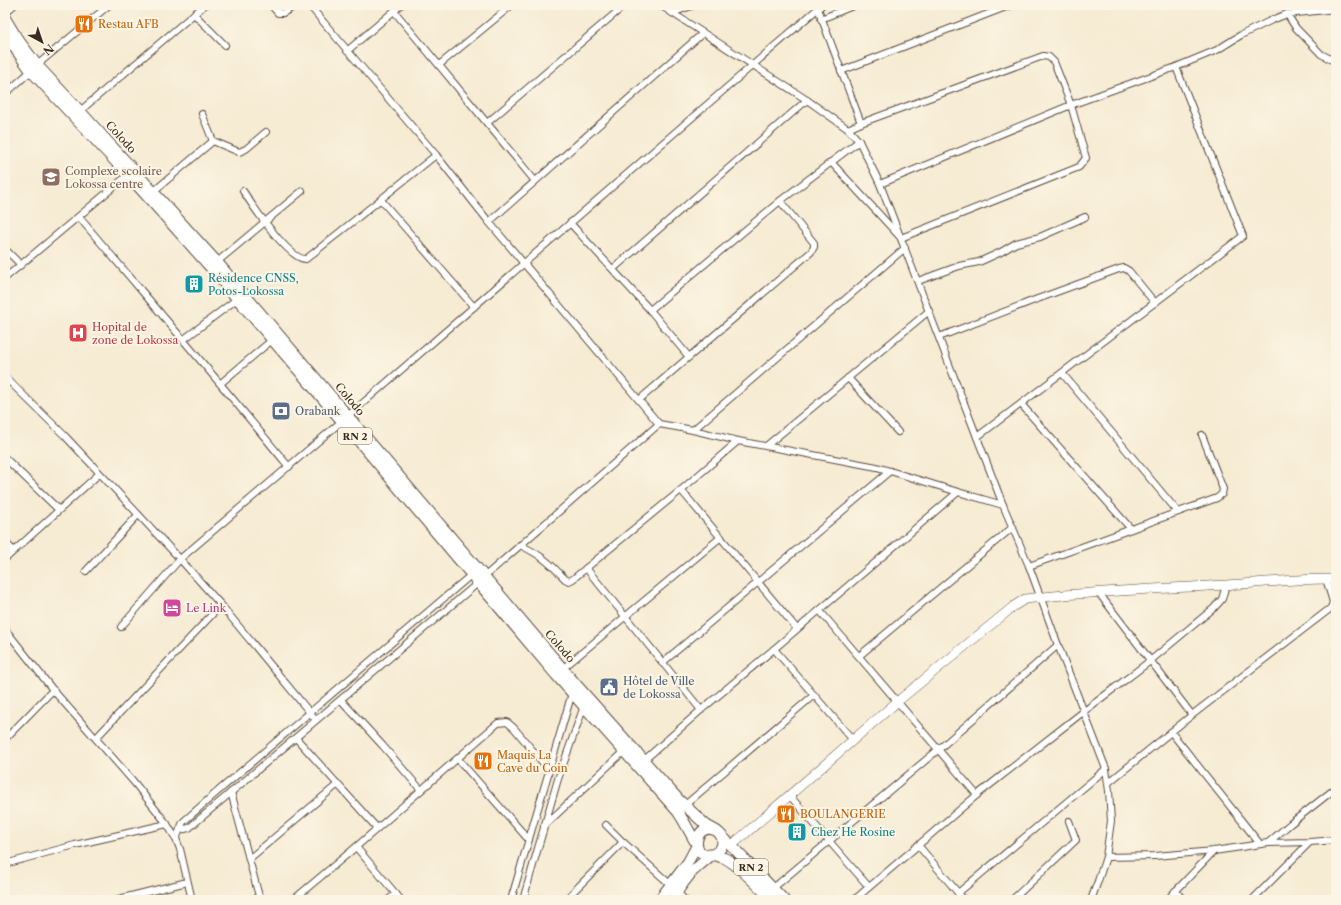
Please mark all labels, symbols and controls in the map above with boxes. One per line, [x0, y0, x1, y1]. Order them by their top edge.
restaurant icon: Restau AFB [73, 13, 95, 35]
place label: Restau AFB [98, 17, 159, 31]
north arrow [22, 22, 62, 62]
text: N [40, 41, 57, 58]
street label: Colodo [103, 118, 139, 156]
place label: Complexe scolaire Lokossa centre [65, 164, 162, 191]
school or university icon: Complexe scolaire Lokossa centre [40, 166, 62, 188]
place label: Résidence CNSS, Potos-Lokossa [208, 271, 299, 298]
building icon: Résidence CNSS, Potos-Lokossa [183, 273, 205, 295]
place label: Hopital de zone de Lokossa [92, 320, 178, 347]
hospital icon: Hopital de zone de Lokossa [67, 322, 89, 344]
street label: Colodo [332, 380, 368, 419]
bank icon: Orabank [270, 400, 292, 422]
place label: Orabank [295, 404, 341, 418]
road number: RN 2 [338, 428, 372, 444]
hotel icon: Le Link [161, 597, 183, 619]
place label: Le Link [186, 601, 227, 615]
street label: Colodo [542, 627, 578, 665]
place label: Hôtel de Ville de Lokossa [623, 674, 695, 701]
public building icon: Hôtel de Ville de Lokossa [598, 676, 620, 698]
place label: Maquis La Cave du Coin [497, 748, 568, 775]
restaurant icon: Maquis La Cave du Coin [472, 750, 494, 772]
restaurant icon: BOULANGERIE [775, 803, 797, 825]
place label: BOULANGERIE [800, 807, 886, 821]
building icon: Chez He Rosine [786, 821, 808, 843]
place label: Chez He Rosine [811, 825, 895, 839]
road number: RN 2 [734, 859, 768, 875]

